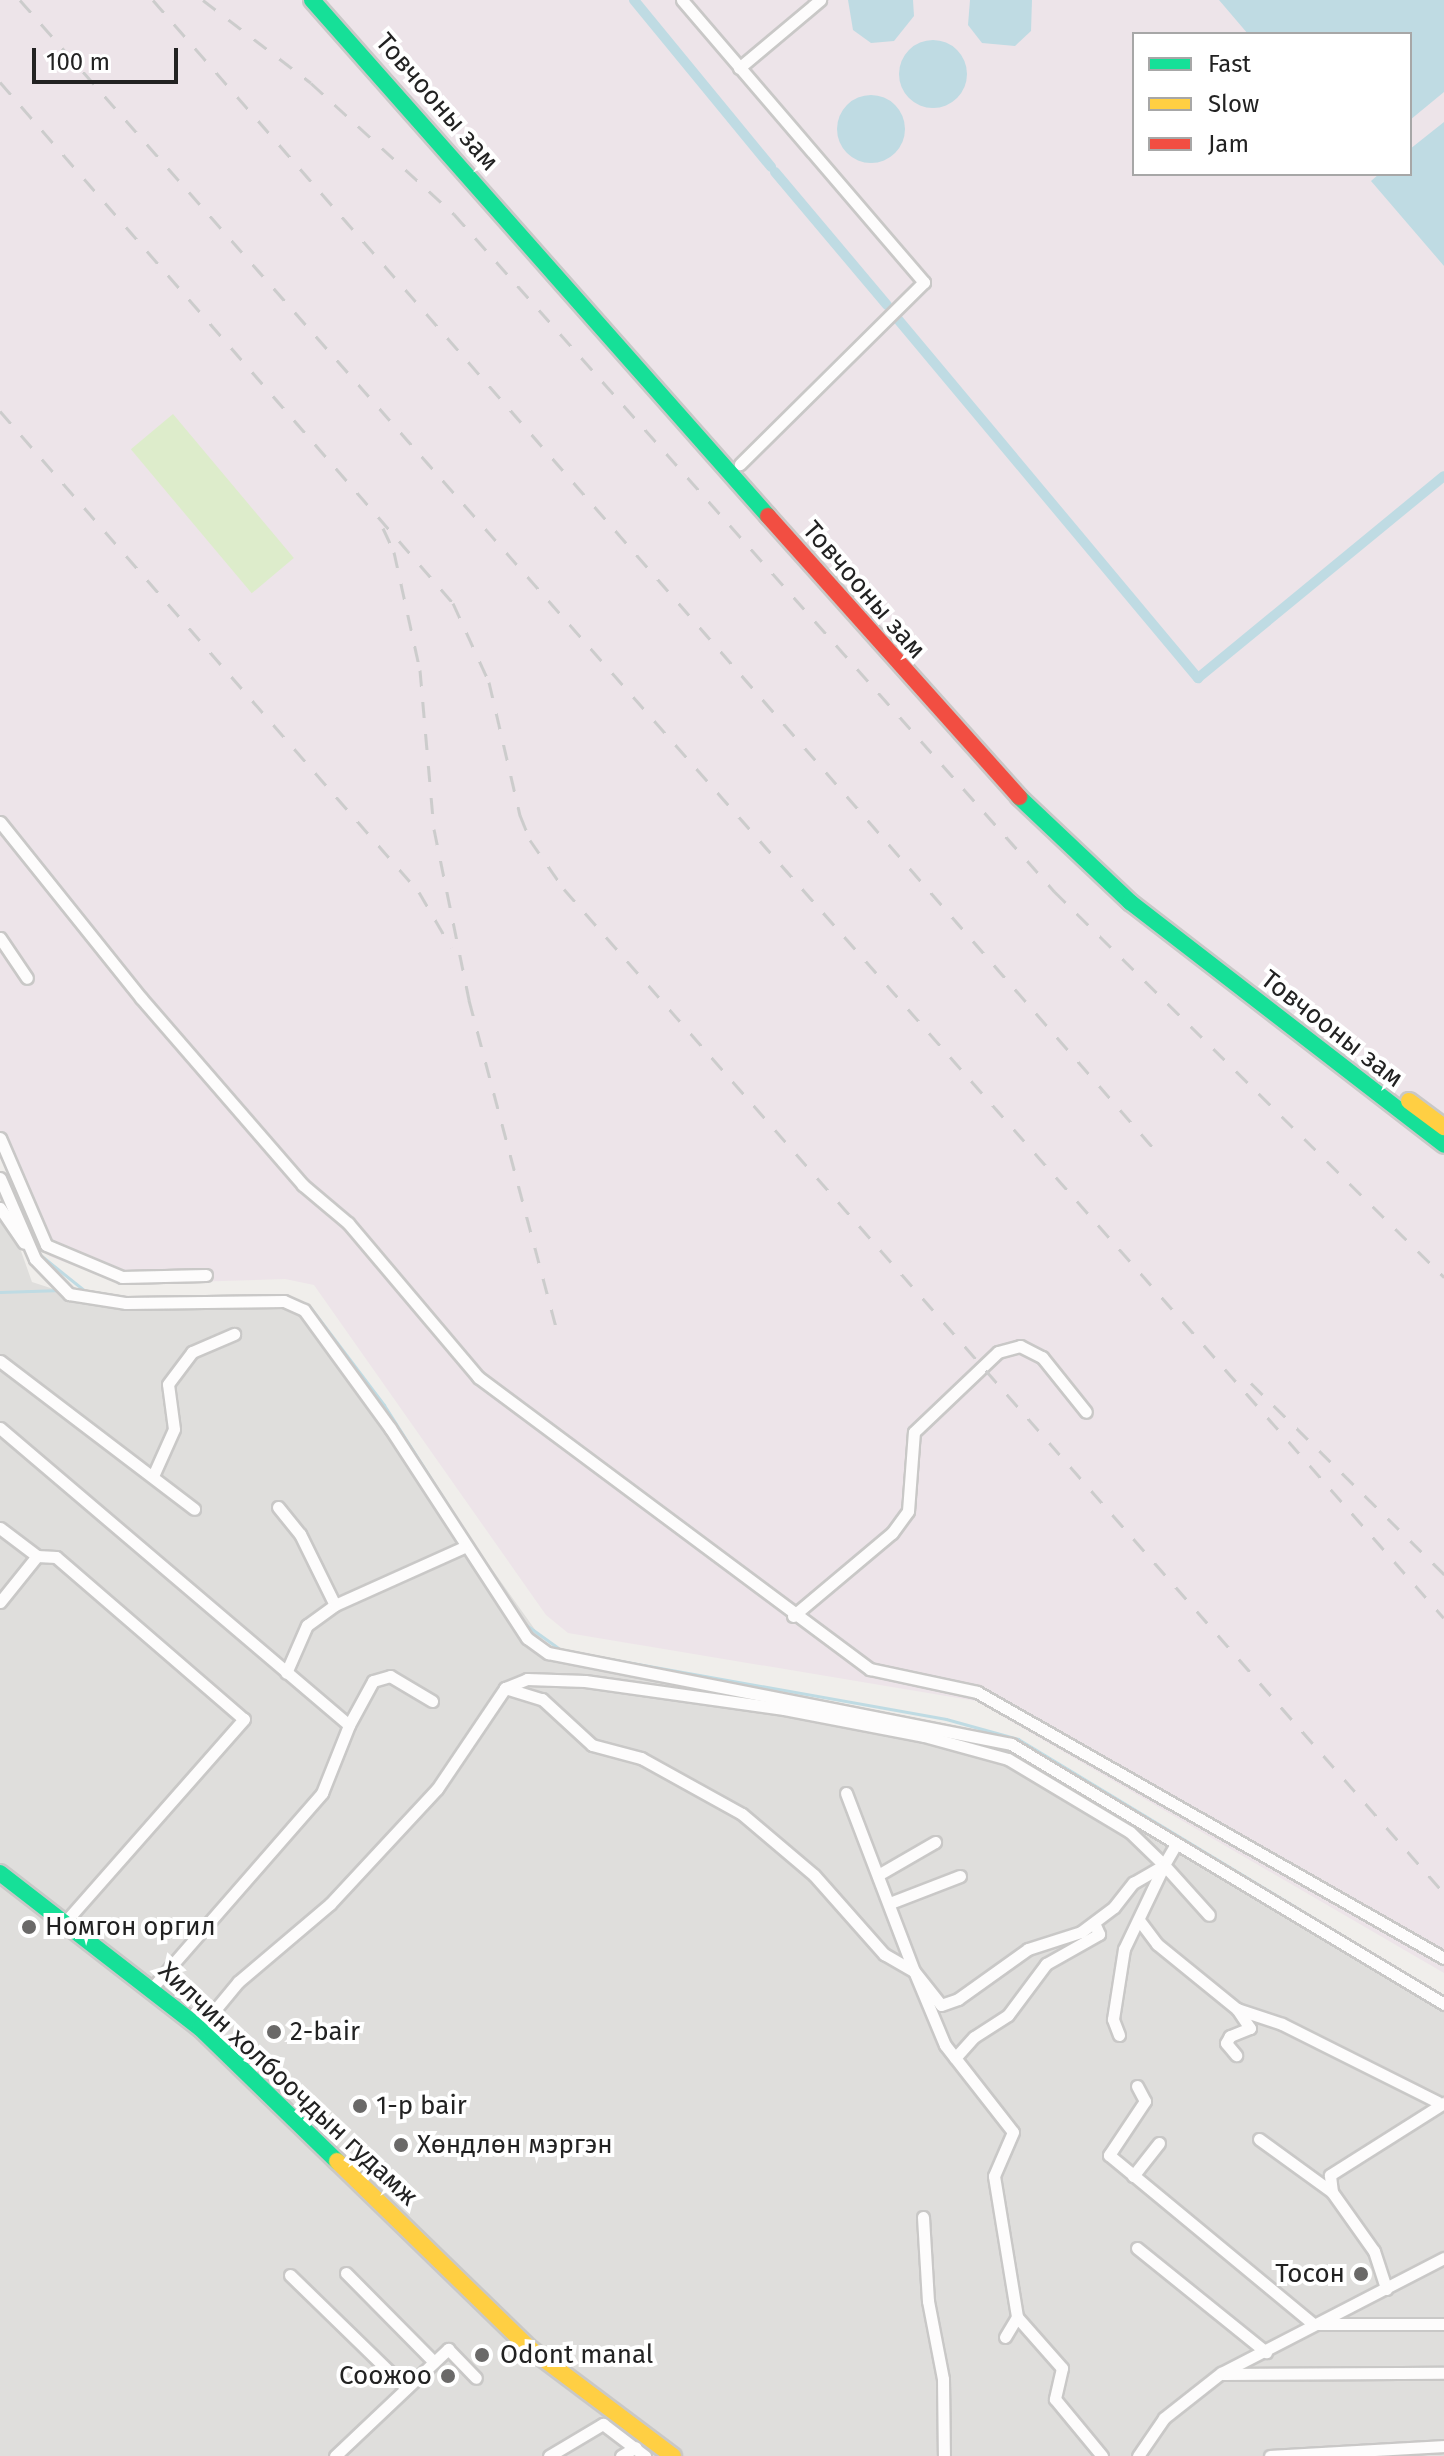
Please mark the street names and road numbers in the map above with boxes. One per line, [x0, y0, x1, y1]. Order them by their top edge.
street label: Товчооны зам [369, 27, 505, 177]
street label: Товчооны зам [796, 515, 932, 665]
street label: Товчооны зам [1255, 964, 1409, 1094]
street label: Хилчин холбоочдын гудамж [152, 1956, 424, 2212]

